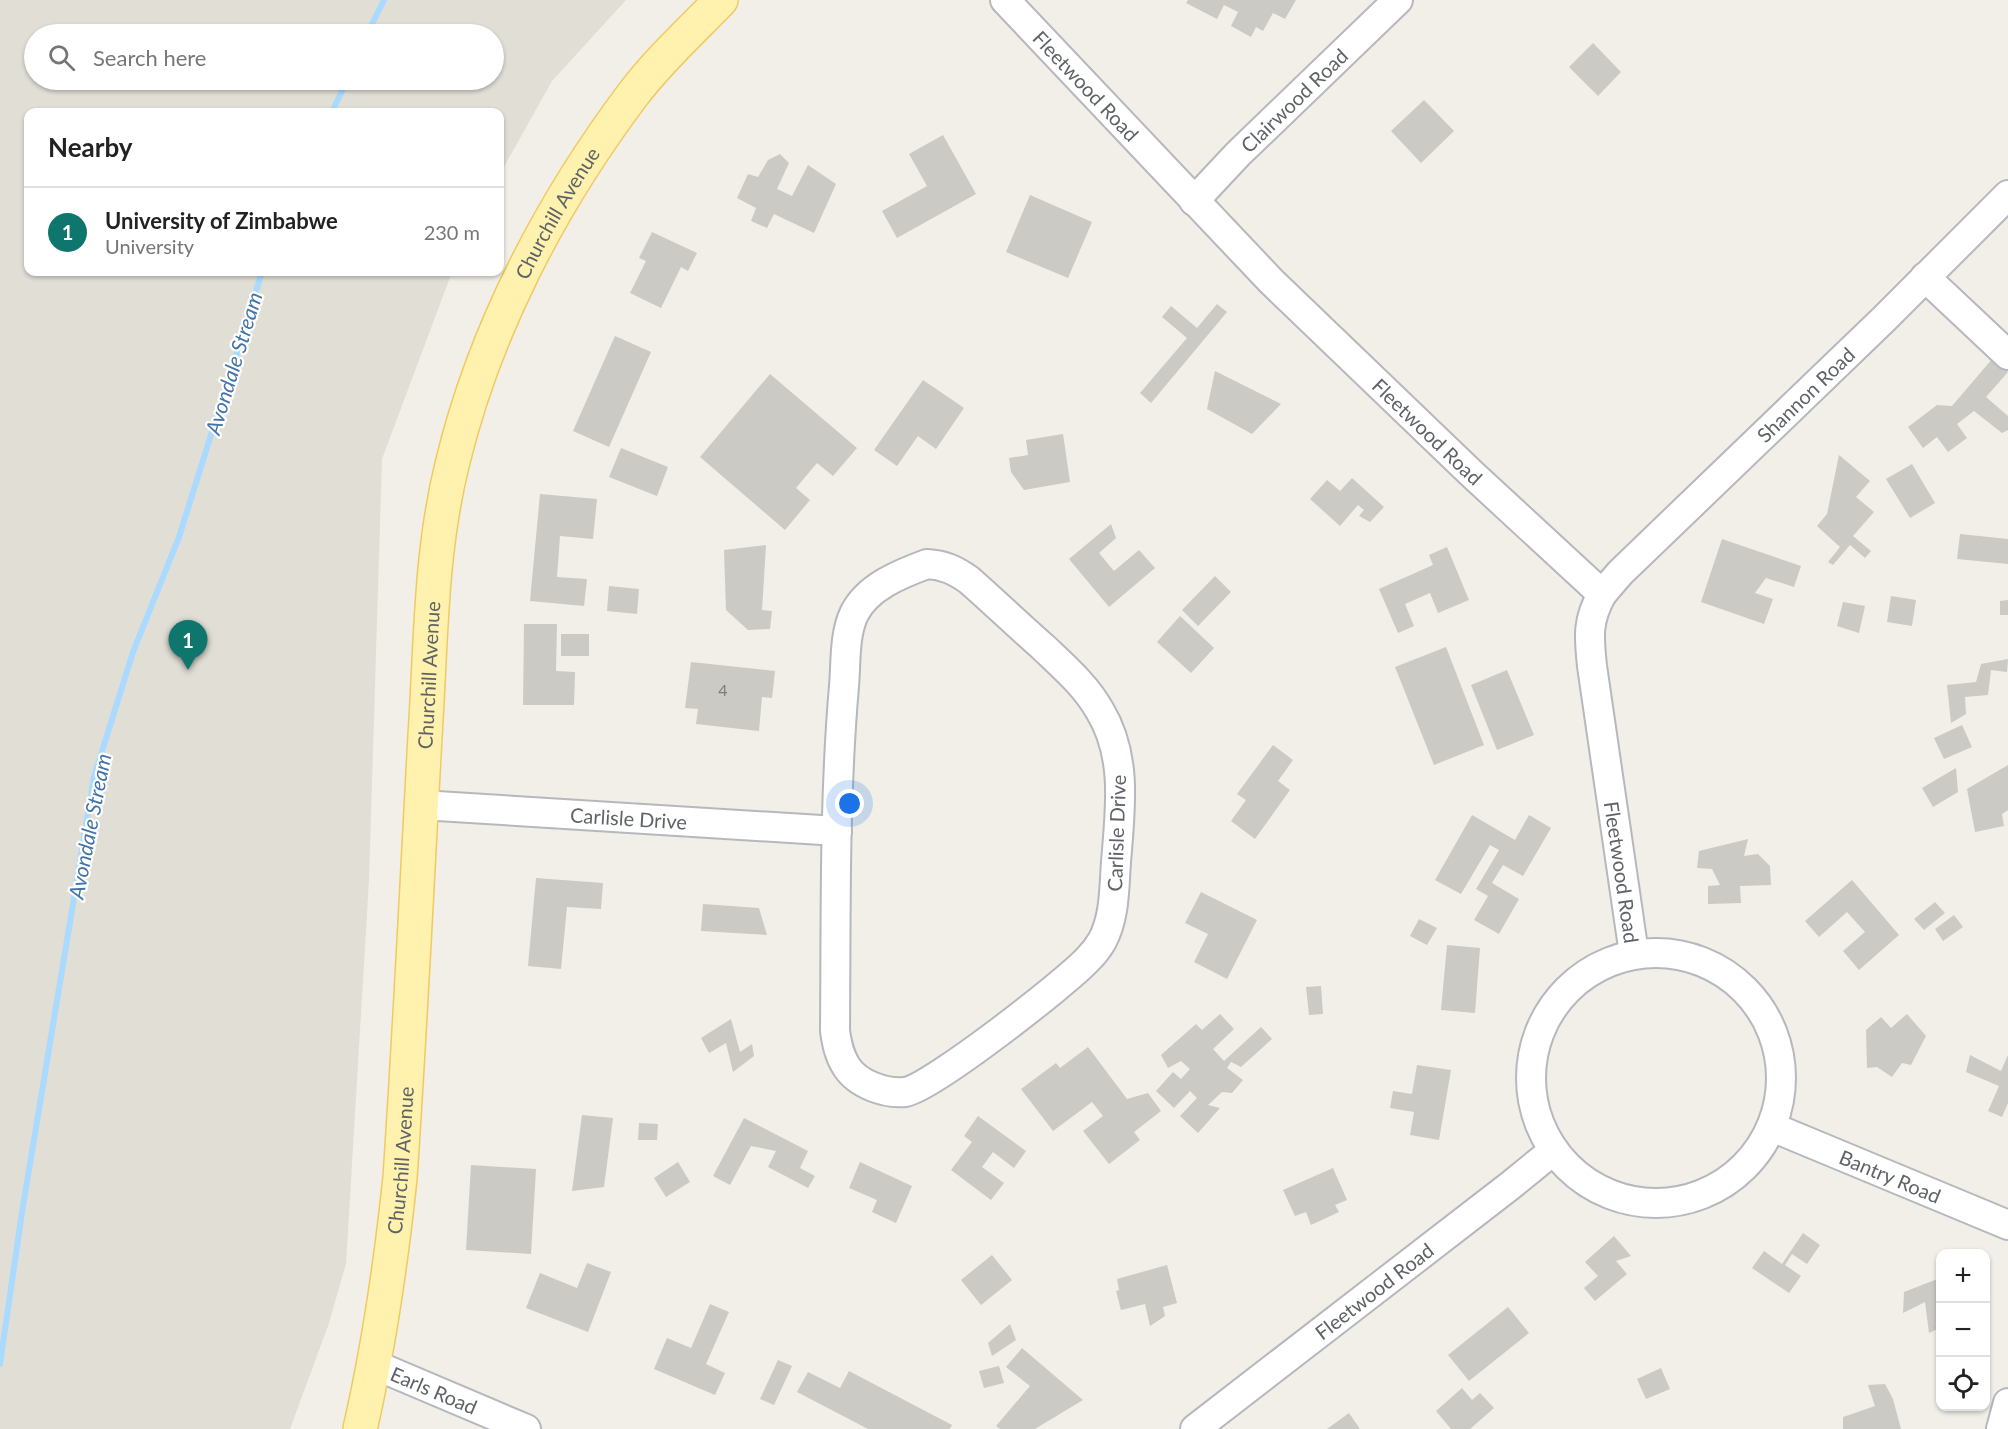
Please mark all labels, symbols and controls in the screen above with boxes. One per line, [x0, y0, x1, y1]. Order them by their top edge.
search box [24, 24, 504, 90]
street label: Fleetwood Road [1028, 25, 1144, 146]
icon: search [45, 41, 78, 74]
street label: Clairwood Road [1235, 43, 1352, 157]
text: Search here [93, 44, 206, 71]
text: Nearby [48, 131, 133, 163]
street label: Churchill Avenue [509, 142, 604, 283]
text: University of Zimbabwe [105, 207, 338, 234]
text: 1 [62, 220, 73, 244]
text: 230 m [424, 220, 480, 244]
text: University [105, 234, 194, 258]
water label: Avondale Stream [199, 289, 267, 438]
street label: Shannon Road [1752, 342, 1859, 447]
street label: Fleetwood Road [1368, 373, 1487, 490]
street label: Churchill Avenue [412, 600, 444, 750]
pin: 1 [168, 620, 207, 670]
house number: 4 [718, 680, 728, 699]
water label: Avondale Stream [62, 751, 115, 902]
street label: Carlisle Drive [1102, 774, 1130, 892]
your location [835, 789, 864, 818]
street label: Fleetwood Road [1600, 800, 1644, 945]
street label: Carlisle Drive [569, 802, 688, 834]
street label: Churchill Avenue [382, 1086, 418, 1236]
street label: Bantry Road [1836, 1144, 1944, 1208]
street label: Fleetwood Road [1310, 1238, 1438, 1344]
map controls [1936, 1249, 1990, 1411]
button: + [1936, 1249, 1990, 1303]
button: − [1936, 1303, 1990, 1357]
button: locate [1936, 1357, 1990, 1411]
street label: Earls Road [387, 1361, 481, 1419]

